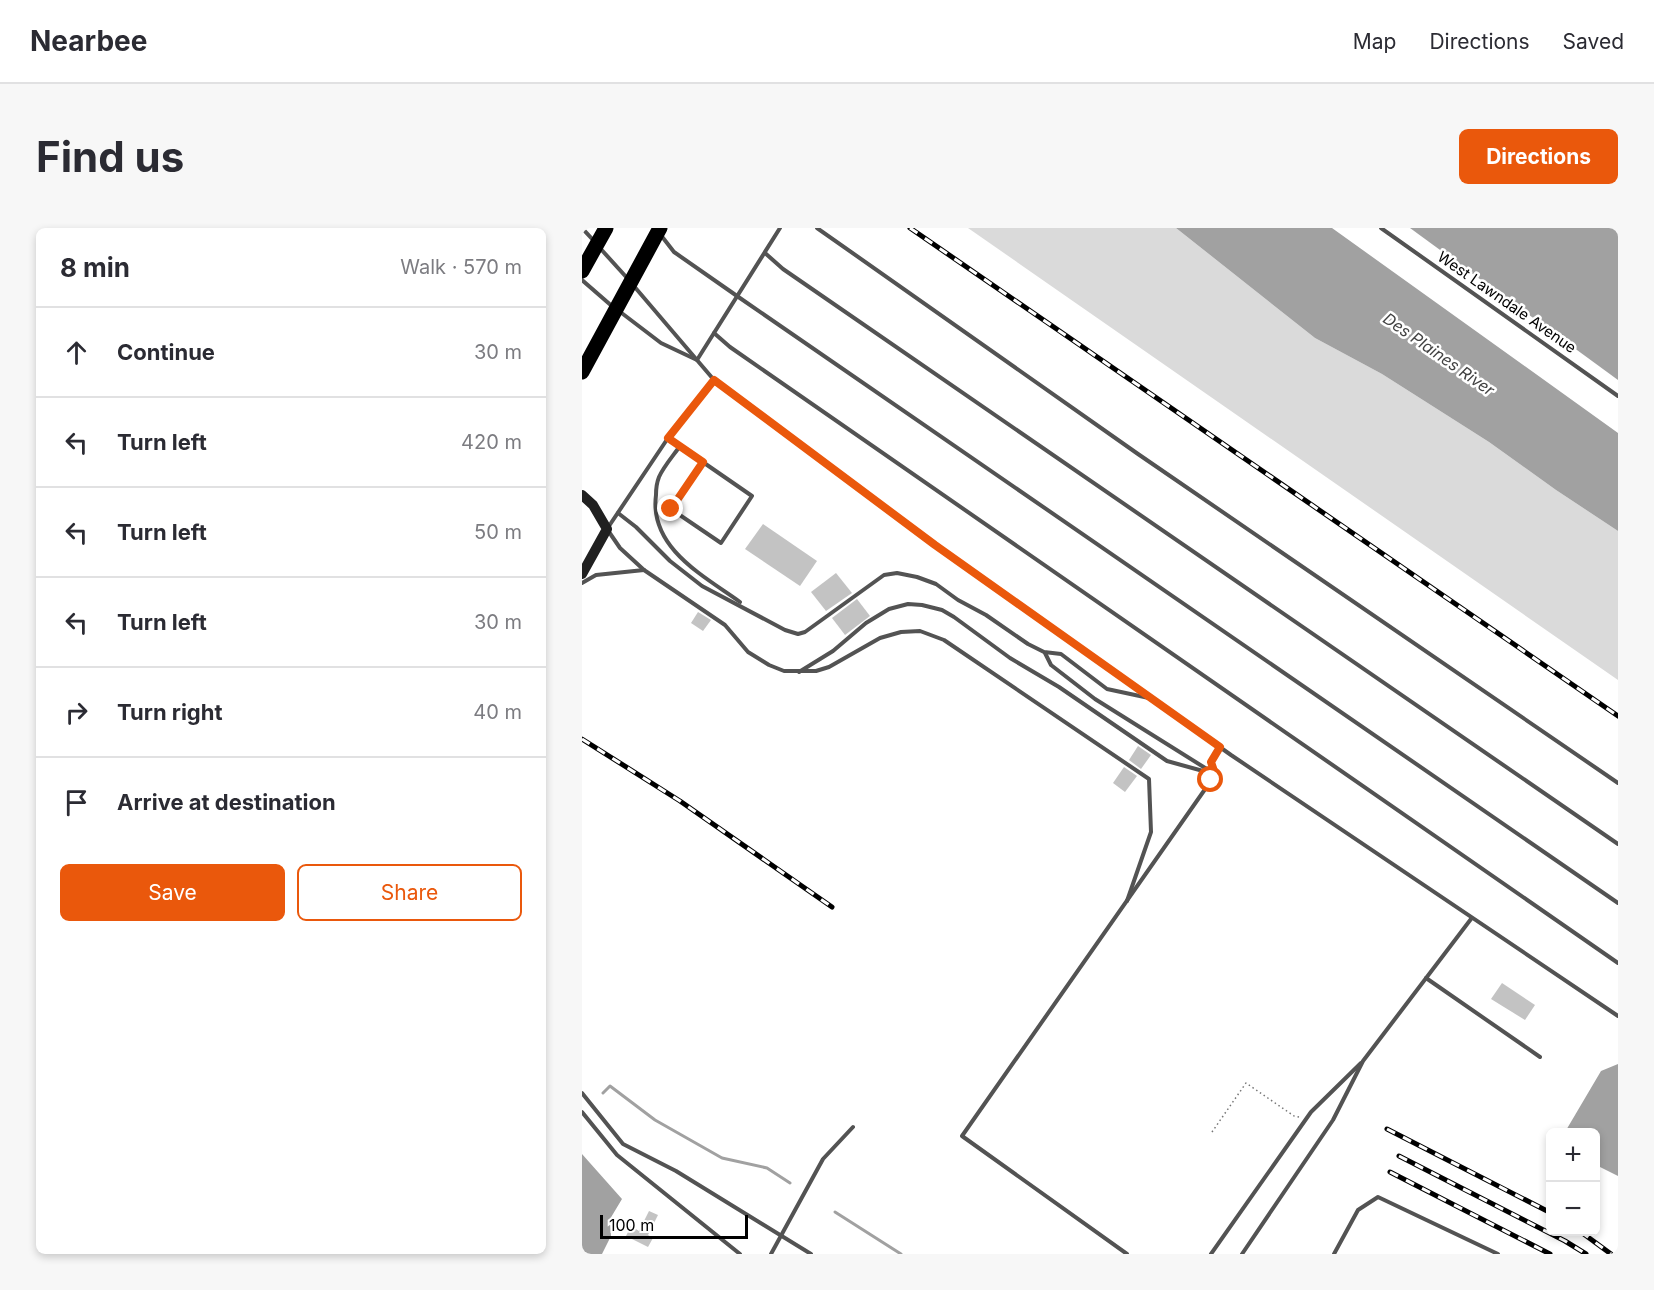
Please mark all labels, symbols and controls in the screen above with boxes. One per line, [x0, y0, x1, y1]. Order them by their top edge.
text: Nearbee [30, 24, 147, 58]
text: Map [1353, 29, 1396, 54]
text: Directions [1429, 29, 1530, 54]
text: Saved [1563, 29, 1624, 54]
button: Directions [1459, 129, 1618, 184]
text: Find us [36, 131, 184, 182]
street label: West Lawndale Avenue [1434, 247, 1580, 357]
text: 8 min [60, 252, 130, 283]
text: Walk · 570 m [400, 255, 522, 279]
water label: Des Plaines River [1380, 308, 1499, 400]
icon: ahead [60, 336, 93, 369]
text: Continue [117, 339, 215, 365]
text: 30 m [474, 340, 522, 364]
icon: left [60, 426, 93, 459]
text: Turn left [117, 429, 207, 455]
text: 420 m [461, 430, 522, 454]
route end [657, 495, 683, 521]
icon: left [60, 516, 93, 549]
text: Turn left [117, 519, 207, 545]
text: 50 m [474, 520, 522, 544]
icon: left [60, 606, 93, 639]
text: Turn left [117, 609, 207, 635]
text: 30 m [474, 610, 522, 634]
icon: right [60, 696, 93, 729]
text: Turn right [117, 699, 223, 725]
text: 40 m [473, 700, 522, 724]
route start [1197, 766, 1223, 792]
icon: arrive [60, 786, 93, 819]
text: Arrive at destination [117, 789, 336, 815]
button: Save [60, 864, 285, 921]
button: Share [297, 864, 522, 921]
map controls [1546, 1128, 1600, 1236]
button: + [1546, 1128, 1600, 1182]
button: − [1546, 1182, 1600, 1236]
scale bar [600, 1212, 748, 1240]
text: 100 m [609, 1215, 654, 1235]

